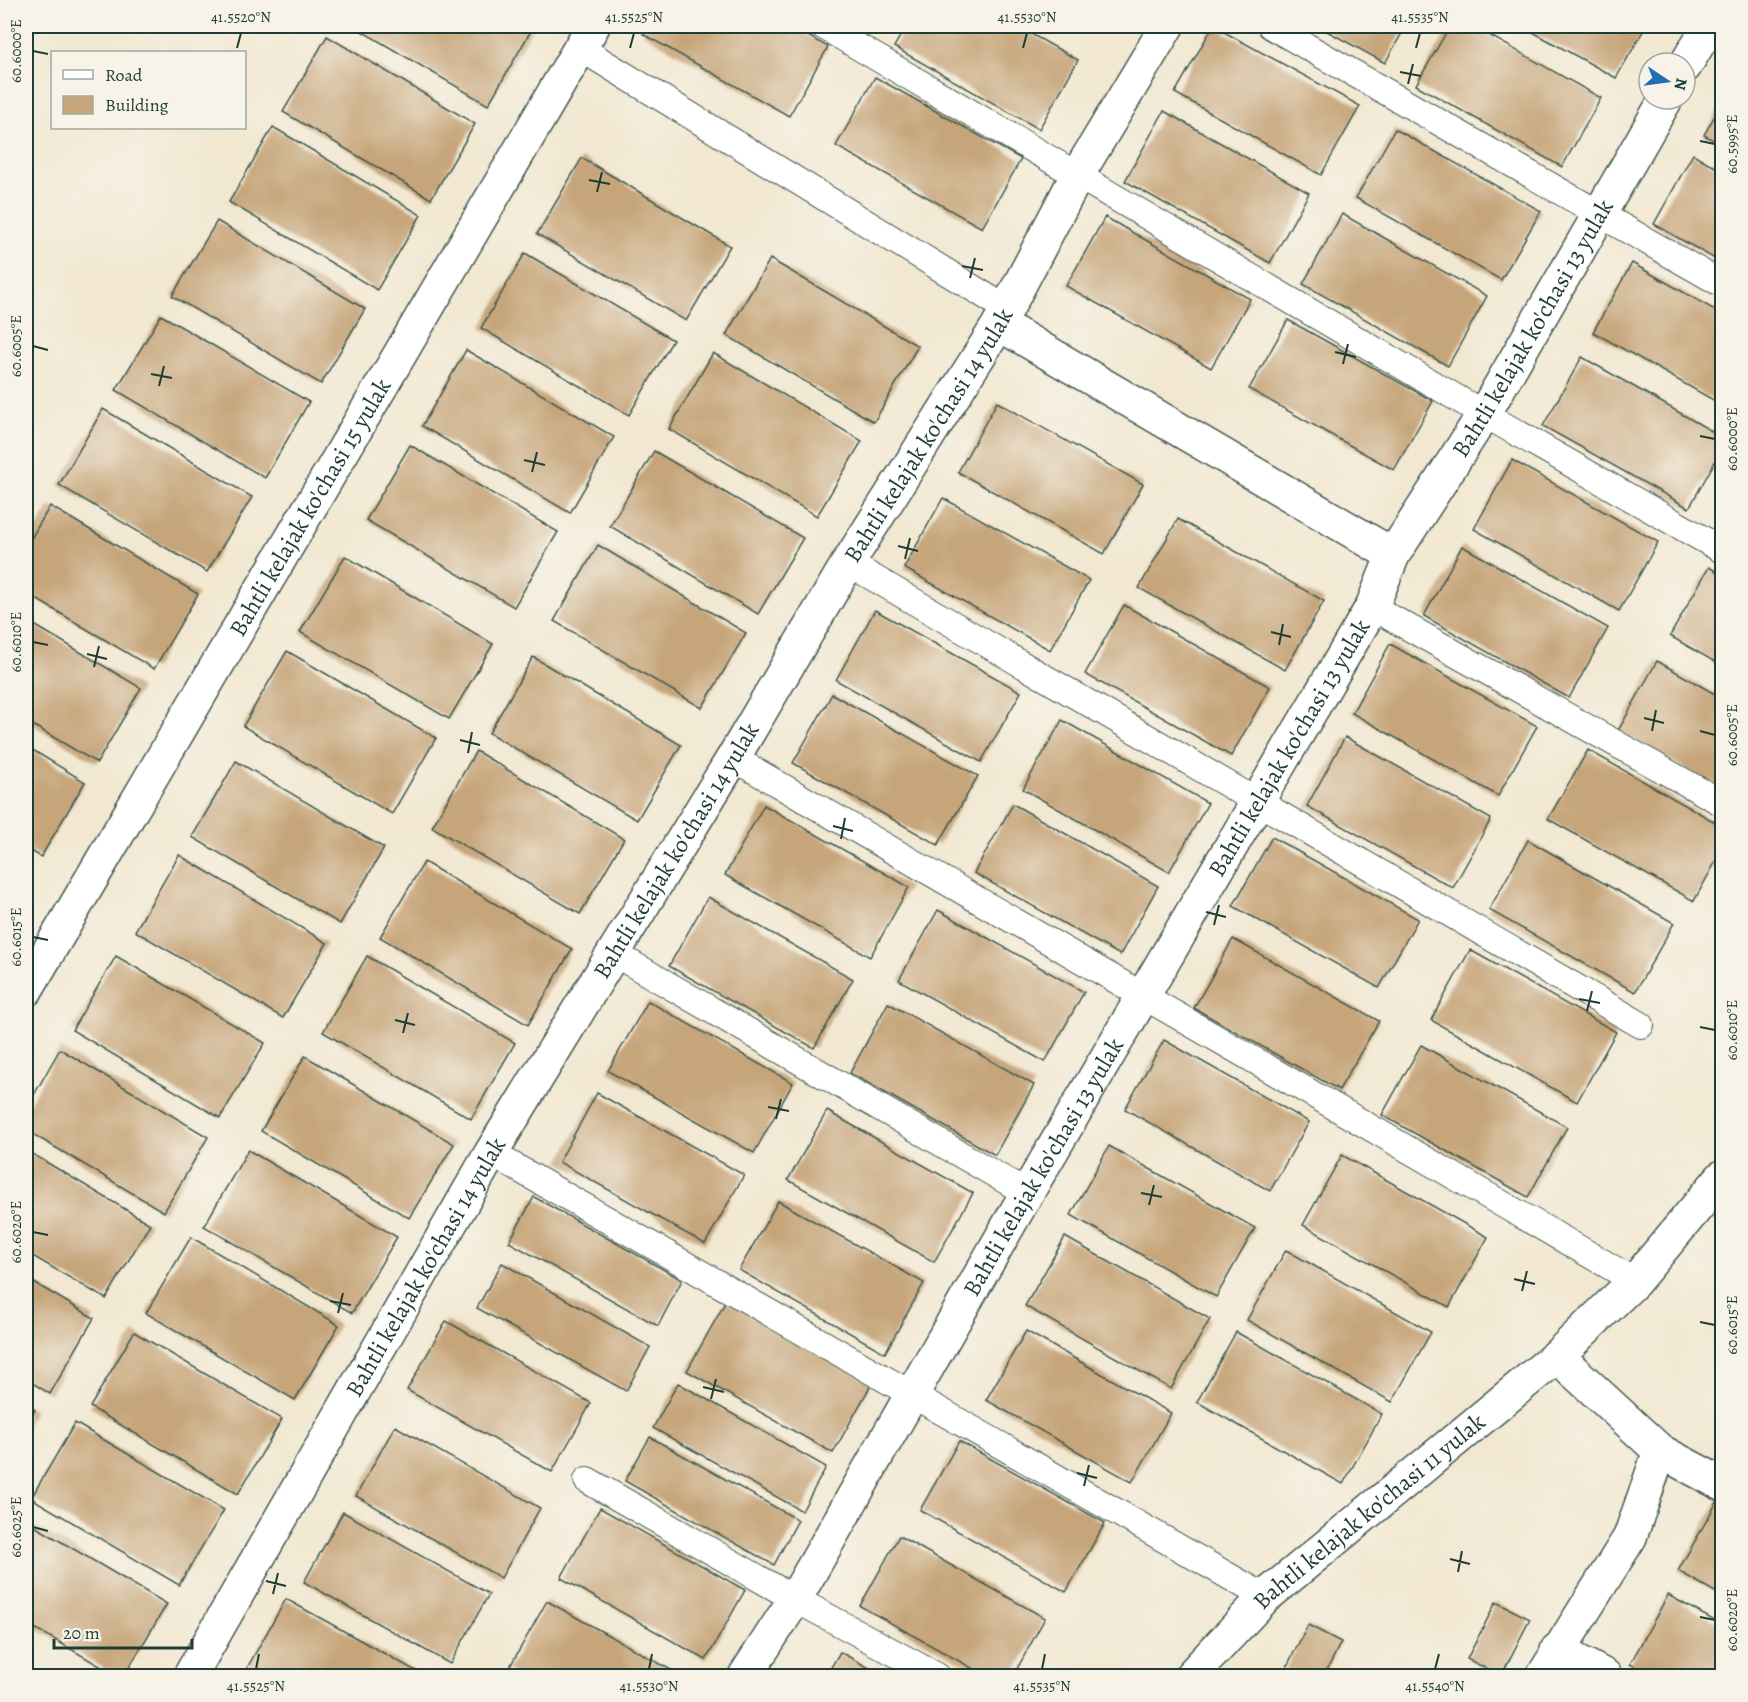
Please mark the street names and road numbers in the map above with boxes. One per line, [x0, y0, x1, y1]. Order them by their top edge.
street label: Bahtli kelajak ko'chasi 13 yulak [1444, 193, 1621, 463]
street label: Bahtli kelajak ko'chasi 14 yulak [836, 303, 1021, 569]
street label: Bahtli kelajak ko'chasi 15 yulak [221, 372, 398, 642]
street label: Bahtli kelajak ko'chasi 13 yulak [1201, 613, 1378, 883]
street label: Bahtli kelajak ko'chasi 14 yulak [586, 716, 767, 985]
street label: Bahtli kelajak ko'chasi 13 yulak [955, 1032, 1131, 1302]
street label: Bahtli kelajak ko'chasi 14 yulak [338, 1131, 513, 1403]
street label: Bahtli kelajak ko'chasi 11 yulak [1246, 1406, 1492, 1616]

